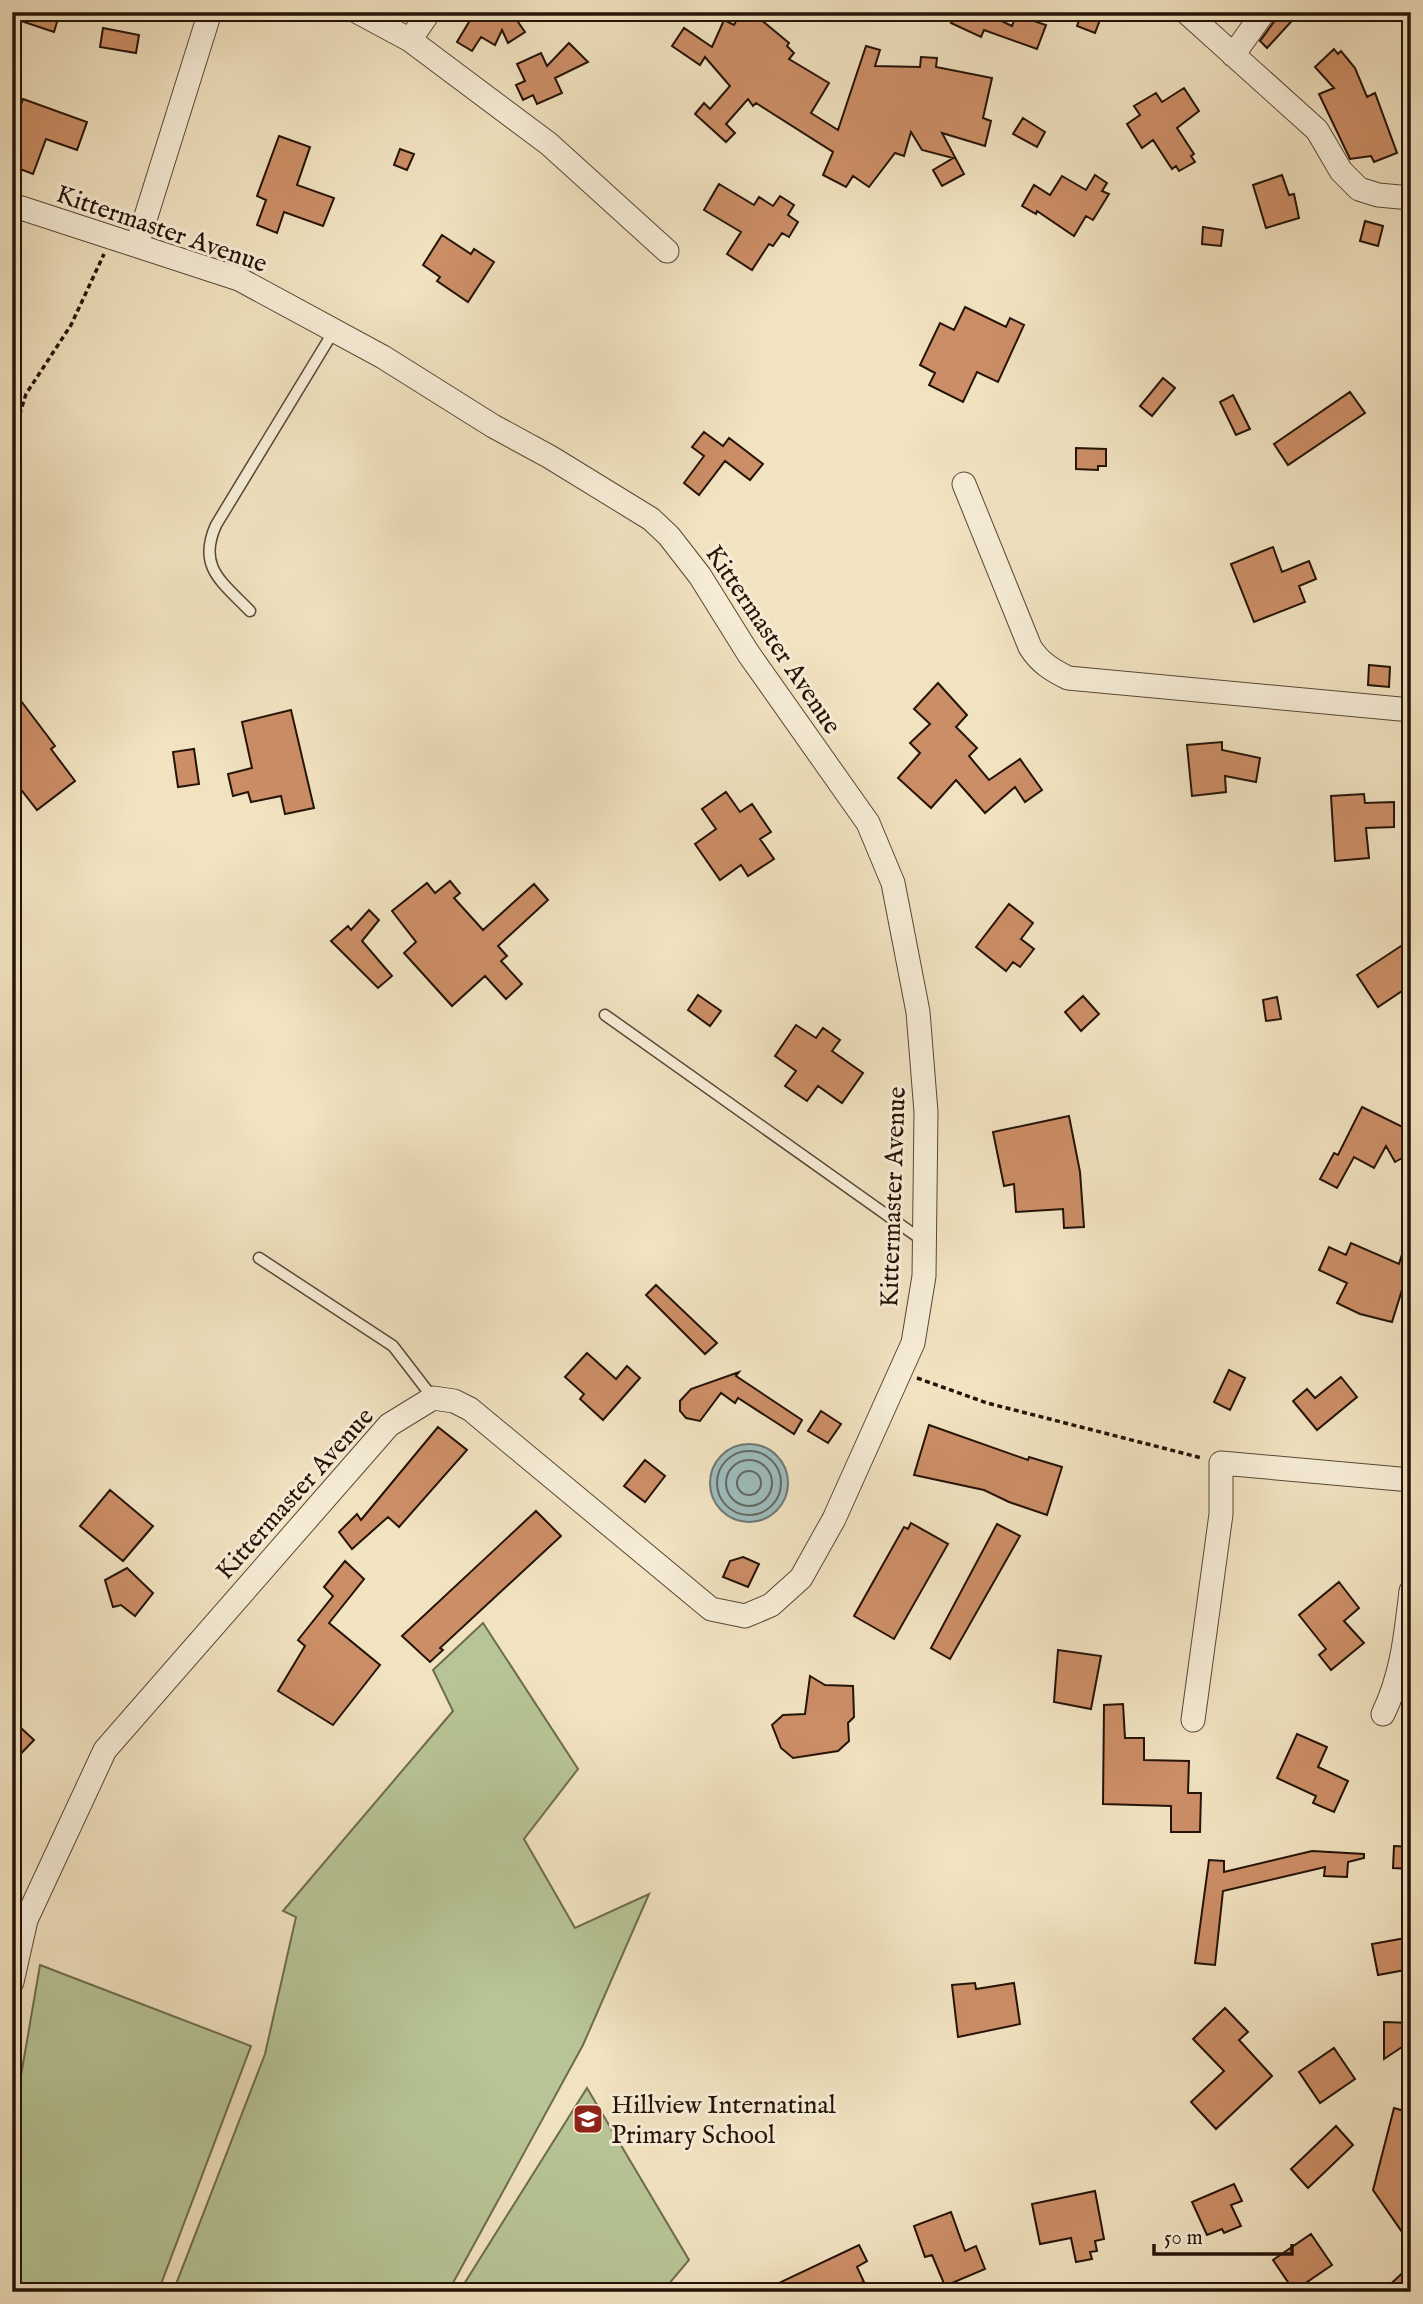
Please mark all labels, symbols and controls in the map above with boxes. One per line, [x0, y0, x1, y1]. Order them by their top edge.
street label: Kittermaster Avenue [52, 178, 271, 281]
street label: Kittermaster Avenue [697, 539, 848, 741]
street label: Kittermaster Avenue [873, 1086, 914, 1308]
street label: Kittermaster Avenue [209, 1401, 381, 1587]
place label: Hillview Internatinal Primary School [611, 2089, 837, 2152]
school or university icon: Hillview Internatinal Primary School [571, 2102, 605, 2136]
scale bar [1154, 2213, 1292, 2257]
text: 50 m [1164, 2225, 1203, 2252]

